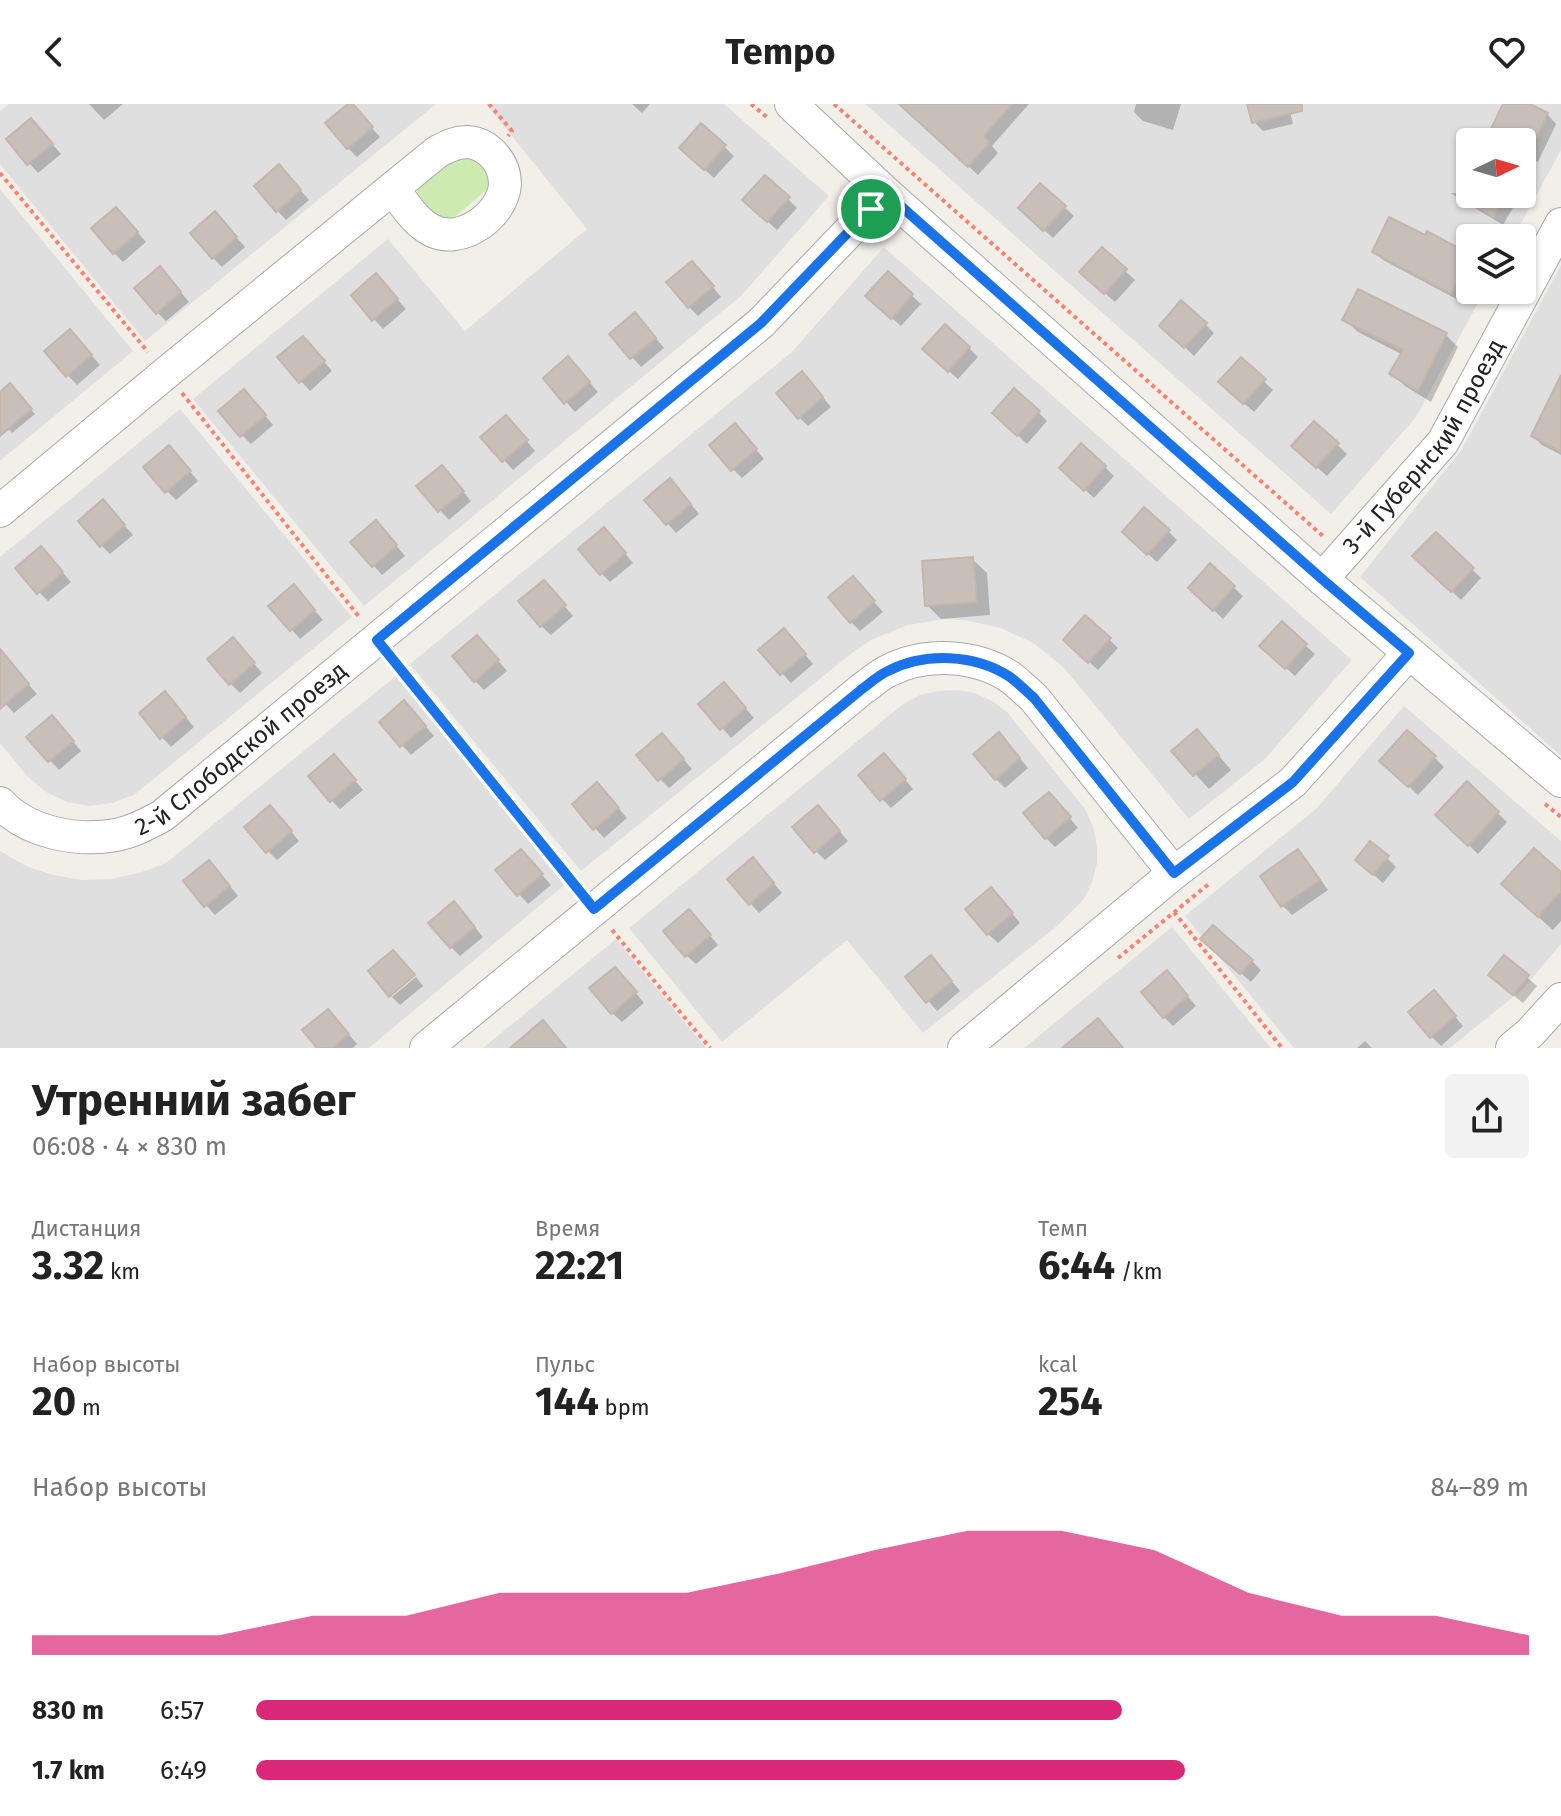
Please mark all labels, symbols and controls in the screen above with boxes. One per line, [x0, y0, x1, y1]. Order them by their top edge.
icon: back [32, 30, 76, 74]
text: Tempo [725, 30, 836, 74]
icon: heart [1485, 30, 1529, 74]
north arrow [1456, 128, 1536, 208]
map controls [1456, 128, 1536, 304]
pin [837, 175, 905, 243]
icon: arrive [849, 187, 893, 231]
button: layers [1456, 224, 1536, 304]
street label: 3-й Губернский проезд [1337, 334, 1510, 560]
street label: 2-й Слободской проезд [130, 656, 352, 842]
text: Утренний забег [32, 1074, 356, 1127]
button: share [1445, 1074, 1529, 1158]
text: 06:08 · 4 × 830 m [32, 1131, 227, 1162]
text: Дистанция [32, 1215, 141, 1242]
text: Время [535, 1215, 600, 1242]
text: Темп [1038, 1215, 1088, 1242]
text: 3.32 [32, 1242, 104, 1290]
text: 22:21 [535, 1242, 624, 1290]
text: 6:44 [1038, 1242, 1115, 1290]
text: km [104, 1258, 140, 1285]
text: /km [1115, 1258, 1163, 1285]
text: Набор высоты [32, 1351, 180, 1378]
text: Пульс [535, 1351, 595, 1378]
text: kcal [1038, 1351, 1078, 1378]
text: 20 [32, 1378, 76, 1426]
text: 144 [535, 1378, 599, 1426]
text: 254 [1038, 1378, 1103, 1426]
text: m [76, 1394, 101, 1421]
text: bpm [599, 1394, 650, 1421]
text: Набор высоты [32, 1472, 207, 1503]
text: 84–89 m [1431, 1472, 1529, 1503]
text: 830 m [32, 1695, 104, 1726]
text: 6:57 [160, 1695, 204, 1726]
text: 1.7 km [32, 1755, 105, 1786]
text: 6:49 [160, 1755, 207, 1786]

